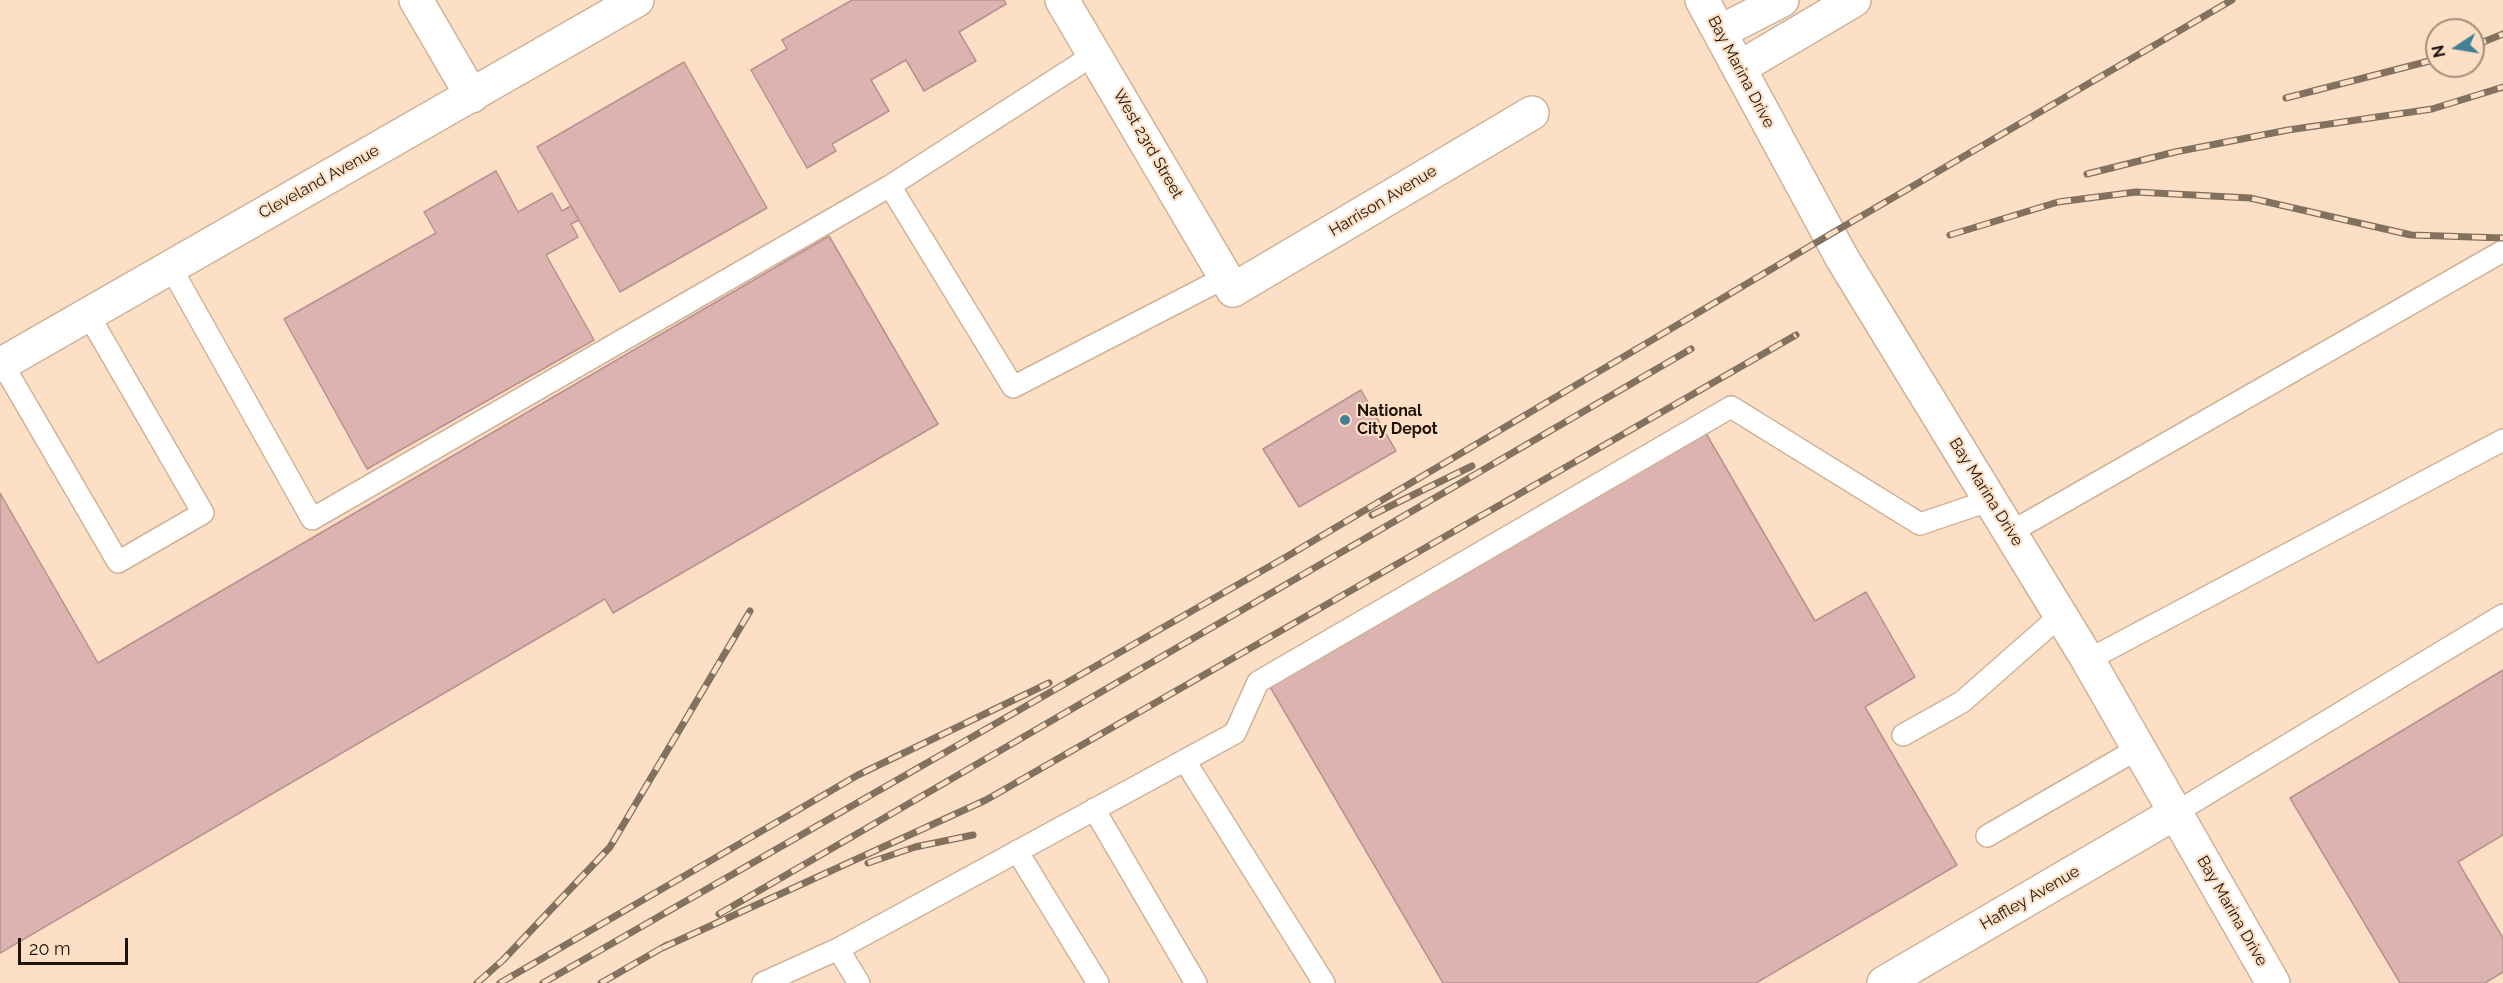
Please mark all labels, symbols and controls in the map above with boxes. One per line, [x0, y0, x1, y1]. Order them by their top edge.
street label: Bay Marina Drive [1703, 13, 1779, 131]
north arrow [2425, 18, 2485, 78]
text: N [2428, 43, 2449, 59]
street label: West 23rd Street [1109, 86, 1187, 202]
street label: Cleveland Avenue [255, 141, 383, 223]
street label: Harrison Avenue [1326, 161, 1440, 241]
place label: National City Depot [1357, 401, 1438, 439]
marker: National City Depot [1338, 413, 1352, 427]
street label: Bay Marina Drive [1945, 434, 2027, 550]
street label: Bay Marina Drive [2193, 853, 2271, 969]
street label: Haffley Avenue [1977, 862, 2083, 934]
scale bar [21, 926, 130, 964]
text: 20 m [29, 938, 71, 959]

